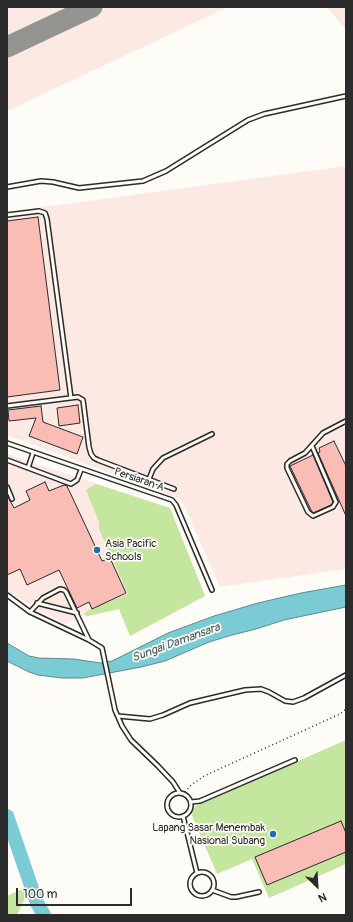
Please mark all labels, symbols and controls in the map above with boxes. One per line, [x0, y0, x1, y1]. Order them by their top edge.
street label: Persiaran A [112, 465, 166, 495]
place label: Asia Pacific Schools [105, 537, 157, 563]
marker: Asia Pacific Schools [92, 545, 102, 555]
water label: Sungai Damansara [130, 620, 222, 666]
place label: Lapang Sasar Menembak Nasional Subang [152, 821, 265, 847]
marker: Lapang Sasar Menembak Nasional Subang [268, 829, 278, 839]
north arrow [297, 866, 337, 906]
scale bar [18, 880, 134, 906]
text: 100 m [23, 887, 57, 902]
text: N [316, 890, 328, 905]

